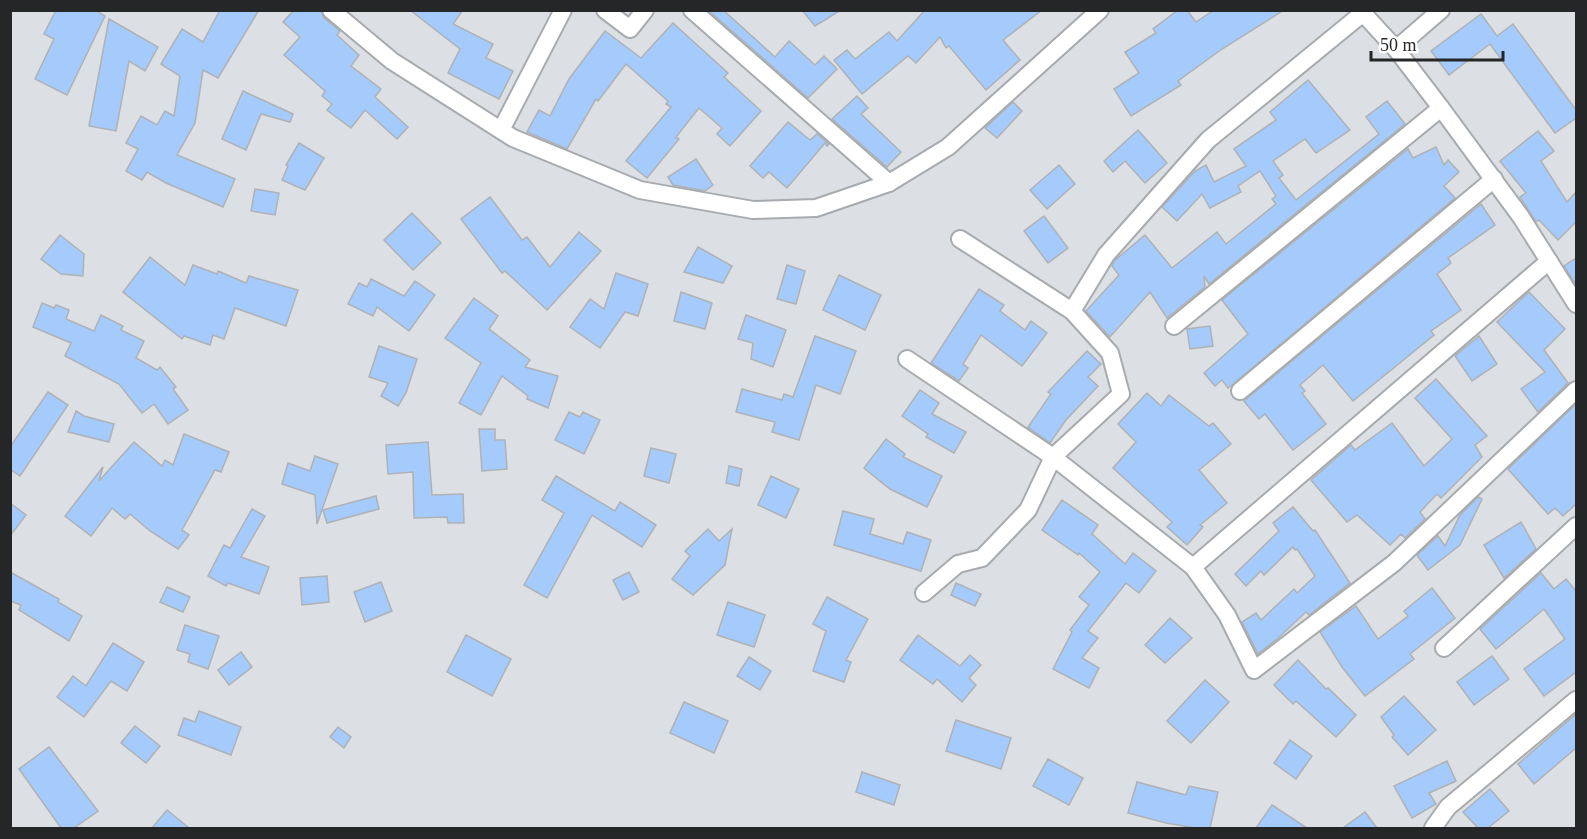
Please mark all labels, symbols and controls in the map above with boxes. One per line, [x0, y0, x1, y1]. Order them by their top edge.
scale bar [1371, 24, 1503, 62]
text: 50 m [1380, 35, 1417, 55]

